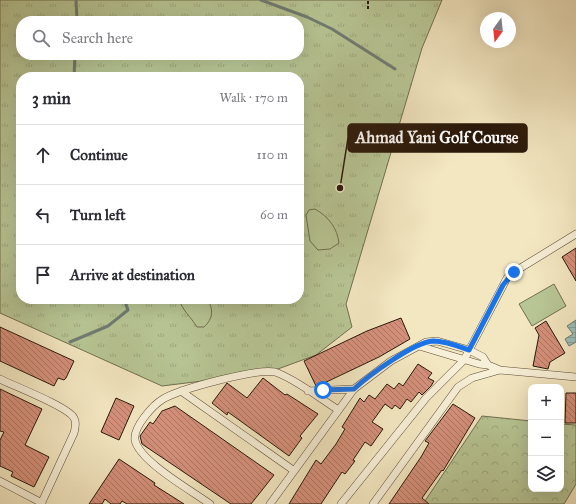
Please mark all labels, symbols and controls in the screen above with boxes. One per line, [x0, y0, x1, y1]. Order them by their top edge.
north arrow [480, 12, 516, 48]
search box [16, 16, 304, 60]
icon: search [30, 27, 52, 49]
text: Search here [62, 29, 133, 47]
text: 3 min [32, 88, 71, 109]
text: Walk · 170 m [219, 90, 288, 106]
callout: Ahmad Yani Golf Course [348, 124, 527, 152]
text: Ahmad Yani Golf Course [355, 128, 519, 147]
icon: ahead [32, 144, 54, 166]
text: Continue [70, 146, 128, 164]
text: 110 m [256, 147, 288, 163]
icon: left [32, 204, 54, 226]
text: Turn left [70, 206, 126, 224]
text: 60 m [260, 207, 288, 223]
route end [505, 263, 523, 281]
icon: arrive [32, 264, 54, 286]
text: Arrive at destination [70, 266, 195, 284]
route start [314, 381, 332, 399]
map controls [528, 384, 564, 492]
button: + [528, 384, 564, 420]
button: − [528, 420, 564, 456]
button: layers [528, 456, 564, 492]

